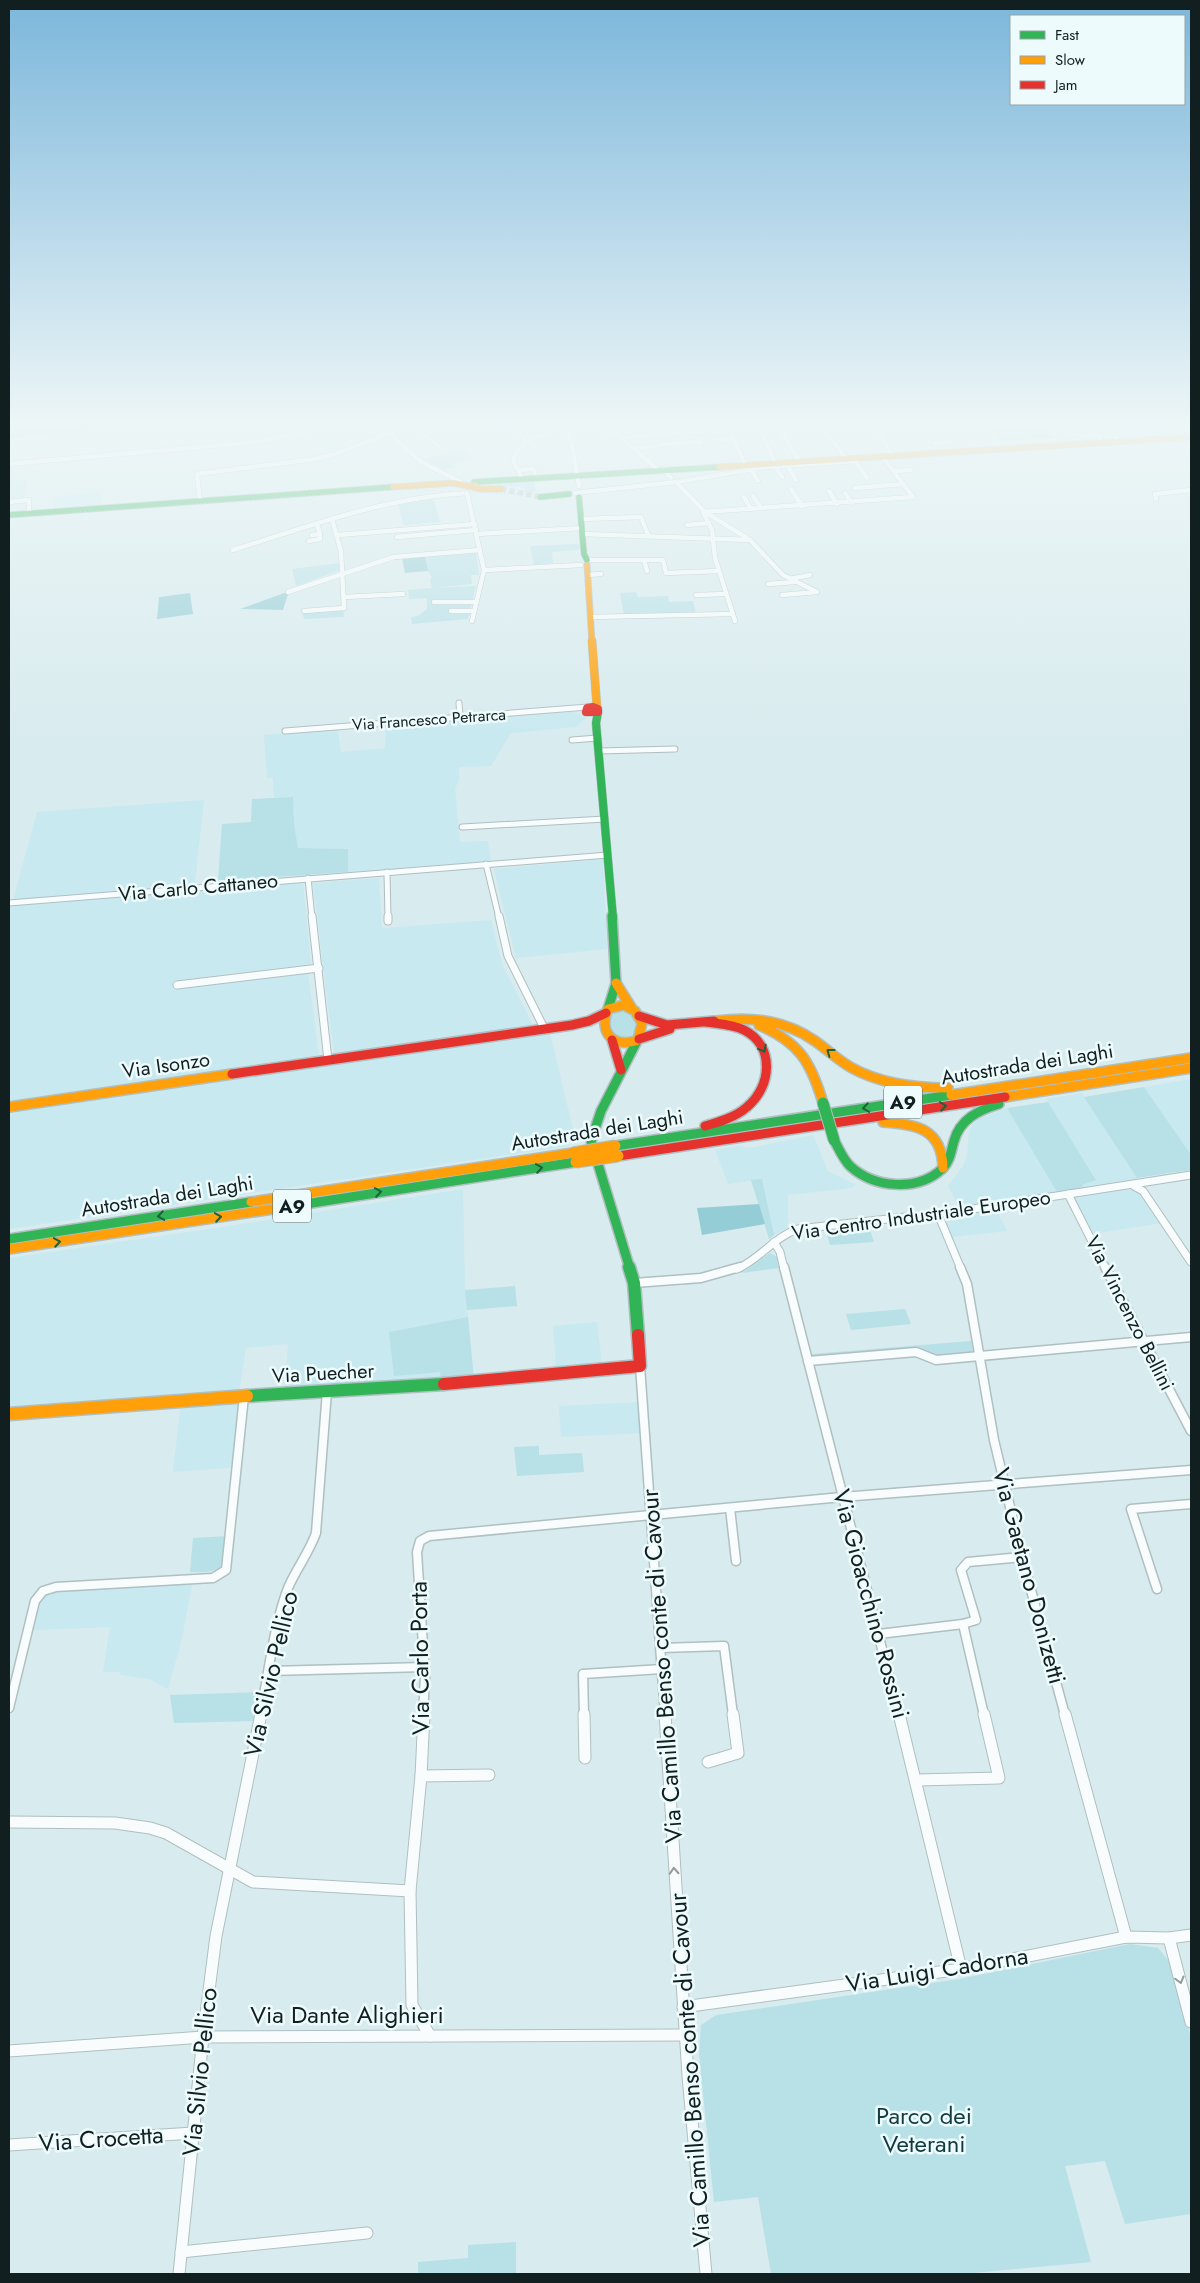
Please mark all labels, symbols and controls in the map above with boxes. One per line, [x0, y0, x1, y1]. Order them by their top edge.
legend [1010, 15, 1185, 105]
text: Fast [1055, 24, 1079, 46]
text: Slow [1055, 49, 1086, 71]
text: Jam [1053, 74, 1078, 96]
street label: Via Francesco Petrarca [351, 703, 507, 736]
street label: Via Carlo Cattaneo [117, 866, 279, 909]
street label: Autostrada dei Laghi [939, 1037, 1115, 1092]
one-way arrow [757, 1043, 767, 1052]
street label: Via Isonzo [120, 1045, 212, 1086]
one-way arrow [827, 1050, 836, 1058]
road number: A9 [884, 1086, 922, 1118]
one-way arrow [862, 1102, 871, 1112]
one-way arrow [939, 1102, 948, 1112]
street label: Autostrada dei Laghi [509, 1103, 685, 1158]
one-way arrow [535, 1163, 543, 1174]
street label: Autostrada dei Laghi [79, 1169, 255, 1224]
street label: Via Centro Industriale Europeo [790, 1183, 1052, 1248]
one-way arrow [374, 1188, 383, 1198]
road number: A9 [273, 1190, 311, 1222]
one-way arrow [157, 1210, 166, 1220]
one-way arrow [214, 1212, 222, 1223]
street label: Via Vincenzo Bellini [1078, 1231, 1181, 1396]
one-way arrow [53, 1237, 61, 1247]
street label: Via Puecher [271, 1356, 375, 1391]
street label: Via Gaetano Donizetti [984, 1464, 1075, 1688]
street label: Via Gioacchino Rossini [824, 1485, 919, 1722]
street label: Via Camillo Benso conte di Cavour [632, 1487, 691, 1844]
street label: Via Carlo Porta [401, 1581, 438, 1735]
street label: Via Silvio Pellico [234, 1587, 307, 1760]
one-way arrow [669, 1867, 680, 1875]
street label: Via Camillo Benso conte di Cavour [660, 1891, 719, 2248]
street label: Via Luigi Cadorna [843, 1938, 1031, 2001]
one-way arrow [1174, 1976, 1185, 1985]
street label: Via Silvio Pellico [173, 1986, 226, 2158]
street label: Via Dante Alighieri [250, 1997, 444, 2032]
park label: Parco dei Veterani [876, 2098, 972, 2161]
street label: Via Crocetta [37, 2117, 165, 2160]

